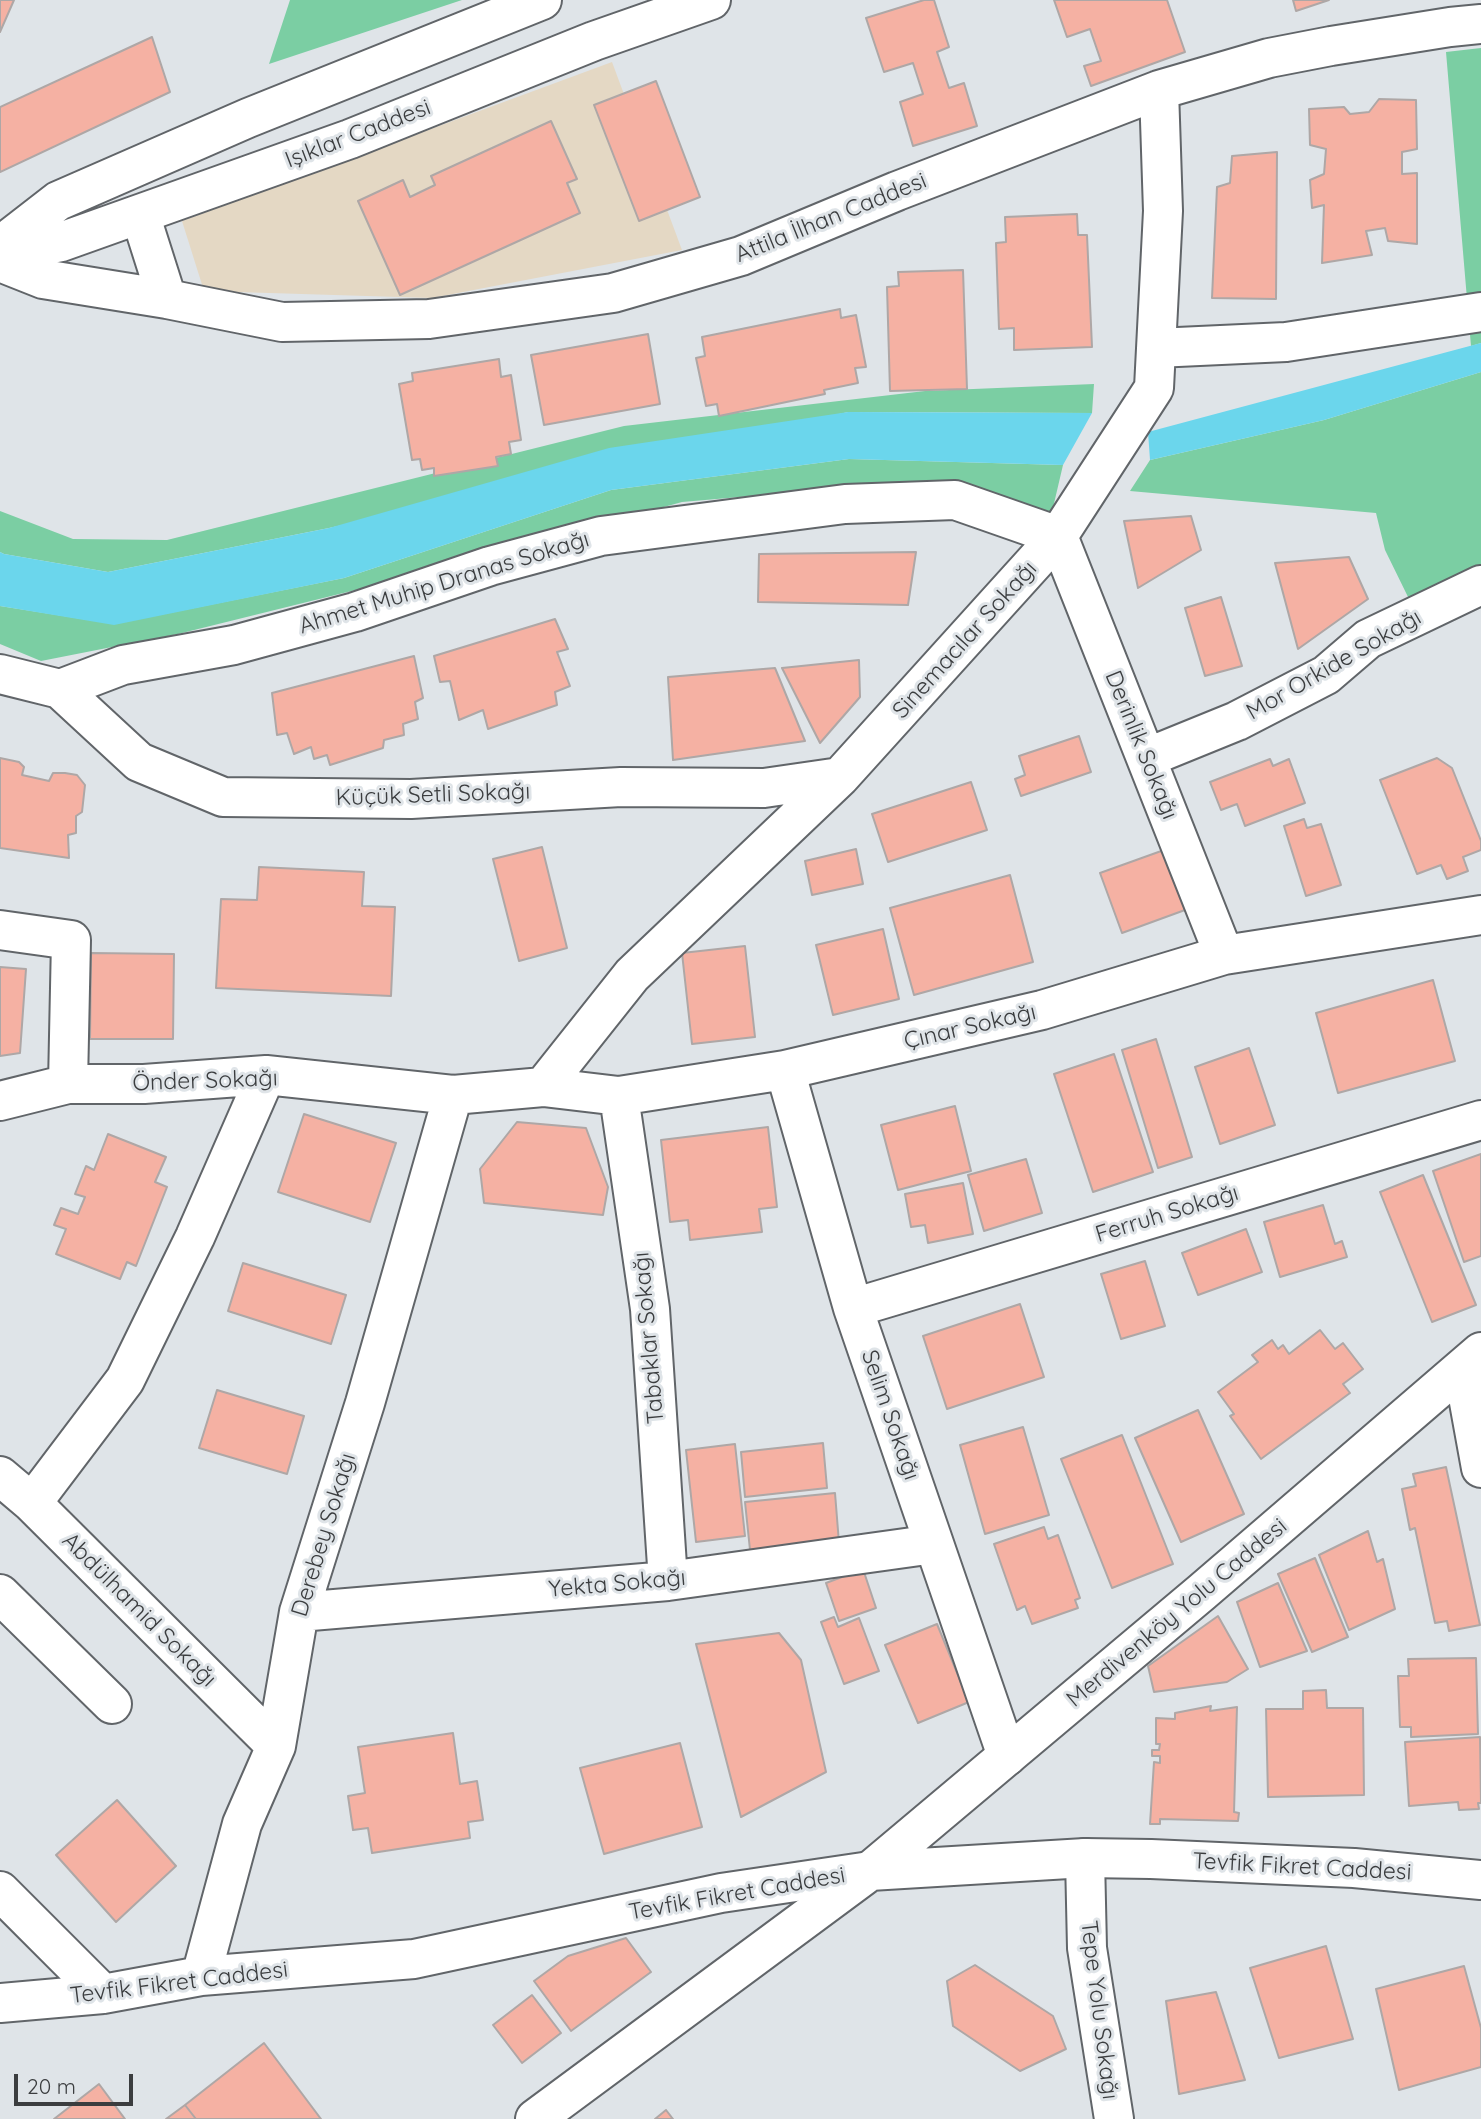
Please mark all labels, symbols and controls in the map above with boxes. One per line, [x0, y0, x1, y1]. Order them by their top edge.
street label: Işıklar Caddesi [281, 94, 435, 174]
street label: Attila İlhan Caddesi [731, 167, 931, 269]
street label: Ahmet Muhip Dranas Sokağı [296, 526, 592, 640]
street label: Sinemacılar Sokağı [887, 556, 1043, 724]
street label: Mor Orkide Sokağı [1242, 604, 1426, 726]
street label: Derinlik Sokağı [1099, 667, 1183, 823]
street label: Küçük Setli Sokağı [335, 778, 531, 812]
street label: Çınar Sokağı [901, 998, 1039, 1056]
street label: Önder Sokağı [132, 1065, 278, 1097]
street label: Ferruh Sokağı [1092, 1179, 1242, 1249]
street label: Tabaklar Sokağı [628, 1251, 670, 1425]
street label: Selim Sokağı [855, 1346, 925, 1484]
street label: Derebey Sokağı [286, 1450, 362, 1620]
street label: Merdivenköy Yolu Caddesi [1061, 1513, 1293, 1713]
street label: Abdülhamid Sokağı [56, 1527, 222, 1693]
street label: Yekta Sokağı [547, 1564, 687, 1604]
street label: Tevfik Fikret Caddesi [1192, 1847, 1412, 1887]
street label: Tevfik Fikret Caddesi [627, 1861, 847, 1927]
street label: Tepe Yolu Sokağı [1074, 1919, 1124, 2101]
street label: Tevfik Fikret Caddesi [69, 1956, 289, 2010]
scale bar [18, 2060, 136, 2104]
text: 20 m [27, 2073, 76, 2099]

